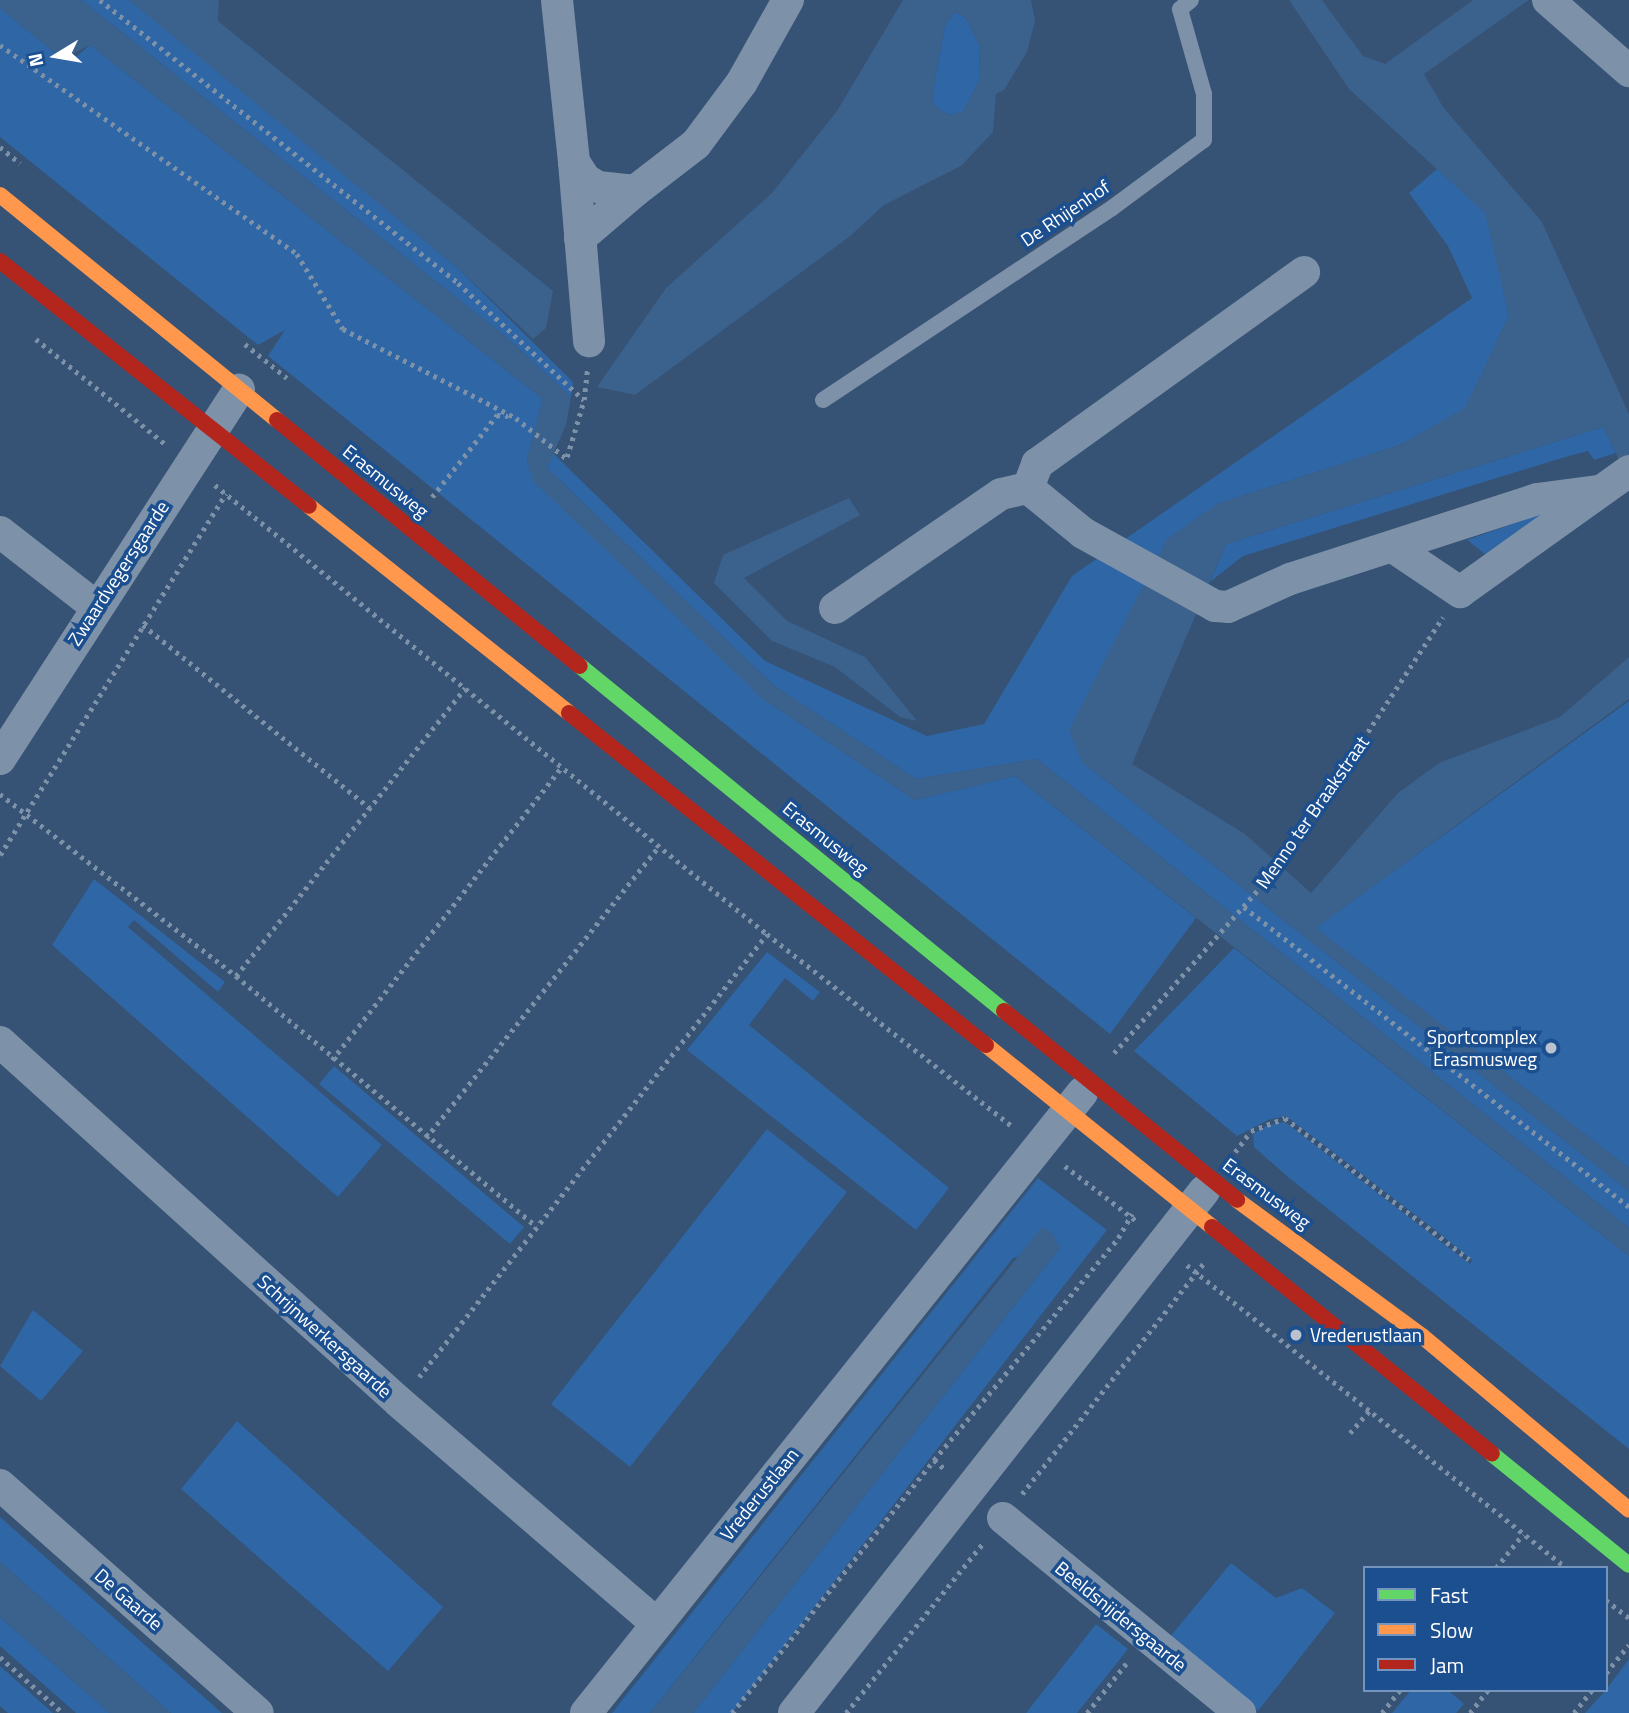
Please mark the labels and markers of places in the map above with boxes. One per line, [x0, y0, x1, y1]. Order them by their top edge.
place label: Sportcomplex Erasmusweg [1427, 1026, 1537, 1070]
marker: Sportcomplex Erasmusweg [1543, 1040, 1559, 1056]
place label: Vrederustlaan [1310, 1324, 1422, 1346]
marker: Vrederustlaan [1288, 1327, 1304, 1343]

